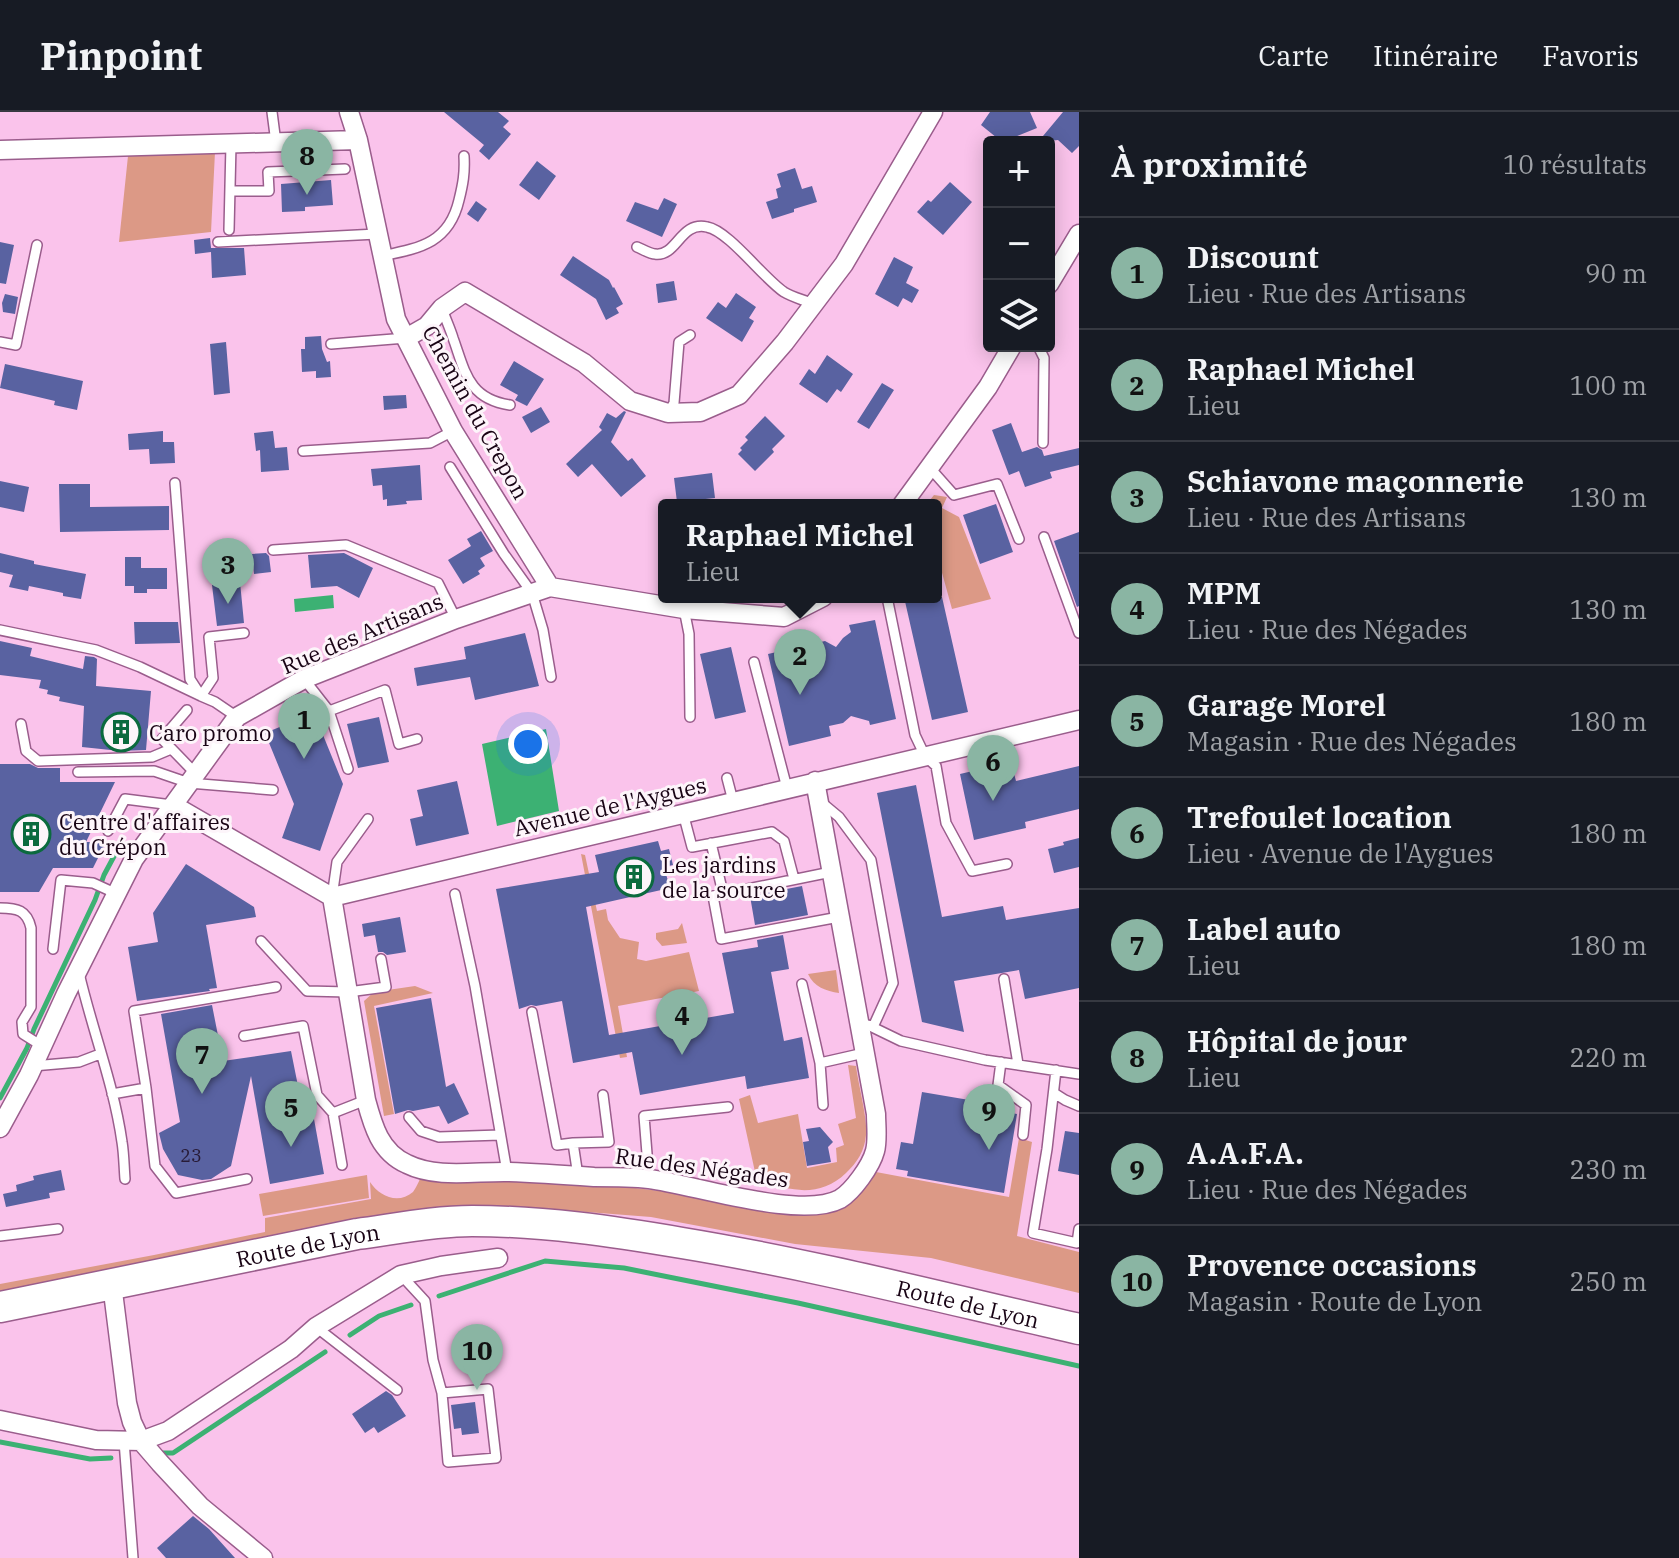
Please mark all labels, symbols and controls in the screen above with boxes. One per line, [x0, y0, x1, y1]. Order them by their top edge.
text: Pinpoint [40, 31, 202, 80]
text: Carte [1258, 37, 1329, 74]
text: Itinéraire [1373, 37, 1498, 74]
text: Favoris [1542, 37, 1639, 74]
pin: 8 [281, 129, 333, 195]
map controls [983, 136, 1055, 352]
button: + [983, 136, 1055, 208]
text: À proximité [1111, 142, 1308, 186]
text: 10 résultats [1503, 147, 1647, 181]
button: − [983, 208, 1055, 280]
text: Discount [1187, 237, 1319, 276]
text: 1 [1129, 256, 1145, 290]
text: 90 m [1585, 256, 1647, 290]
text: Lieu · Rue des Artisans [1187, 276, 1466, 310]
button: layers [983, 280, 1055, 352]
street label: Chemin du Crepon [416, 320, 536, 504]
text: Raphael Michel [1187, 349, 1415, 388]
text: 2 [1129, 368, 1145, 402]
text: 100 m [1569, 368, 1647, 402]
text: Lieu [1187, 388, 1241, 422]
text: Schiavone maçonnerie [1187, 461, 1524, 500]
text: 3 [1129, 480, 1145, 514]
text: 130 m [1569, 480, 1647, 514]
popup [658, 499, 942, 603]
text: Lieu · Rue des Artisans [1187, 500, 1466, 534]
text: Raphael Michel [686, 515, 914, 554]
pin: 3 [202, 538, 254, 604]
text: Lieu [686, 554, 740, 588]
text: MPM [1187, 573, 1261, 612]
street label: Rue des Artisans [276, 586, 448, 680]
text: 4 [1129, 592, 1145, 626]
text: 130 m [1569, 592, 1647, 626]
text: Lieu · Rue des Négades [1187, 612, 1468, 646]
pin: 2 [774, 629, 826, 695]
text: Garage Morel [1187, 685, 1386, 724]
pin: 1 [278, 693, 330, 759]
text: 5 [1129, 704, 1145, 738]
text: 180 m [1569, 704, 1647, 738]
building icon: Caro promo [100, 711, 142, 753]
place label: Caro promo [149, 718, 271, 747]
your location [508, 724, 548, 764]
text: Magasin · Rue des Négades [1187, 724, 1517, 758]
pin: 6 [967, 735, 1019, 801]
street label: Avenue de l'Aygues [511, 770, 709, 842]
text: Trefoulet location [1187, 797, 1452, 836]
place label: Centre d'affaires du Crépon [59, 807, 230, 861]
building icon: Centre d'affaires du Crépon [10, 813, 52, 855]
text: 6 [1129, 816, 1145, 850]
text: 180 m [1569, 816, 1647, 850]
text: Lieu · Avenue de l'Aygues [1187, 836, 1494, 870]
place label: Les jardins de la source [662, 850, 785, 904]
building icon: Les jardins de la source [613, 856, 655, 898]
text: Label auto [1187, 909, 1341, 948]
text: 7 [1129, 928, 1145, 962]
text: 180 m [1569, 928, 1647, 962]
text: Lieu [1187, 948, 1241, 982]
pin: 4 [656, 989, 708, 1055]
text: Hôpital de jour [1187, 1021, 1407, 1060]
pin: 7 [176, 1028, 228, 1094]
text: 8 [1129, 1040, 1145, 1074]
text: 220 m [1569, 1040, 1647, 1074]
text: Lieu [1187, 1060, 1241, 1094]
pin: 5 [265, 1081, 317, 1147]
pin: 9 [963, 1084, 1015, 1150]
text: A.A.F.A. [1187, 1133, 1304, 1172]
street label: Rue des Négades [613, 1140, 791, 1194]
house number: 23 [180, 1144, 202, 1167]
text: 9 [1129, 1152, 1145, 1186]
text: 230 m [1569, 1152, 1647, 1186]
text: Lieu · Rue des Négades [1187, 1172, 1468, 1206]
street label: Route de Lyon [233, 1216, 381, 1273]
text: Provence occasions [1187, 1245, 1477, 1284]
text: 10 [1121, 1264, 1153, 1298]
text: 250 m [1569, 1264, 1647, 1298]
street label: Route de Lyon [894, 1272, 1042, 1334]
text: Magasin · Route de Lyon [1187, 1284, 1482, 1318]
pin: 10 [451, 1324, 503, 1390]

